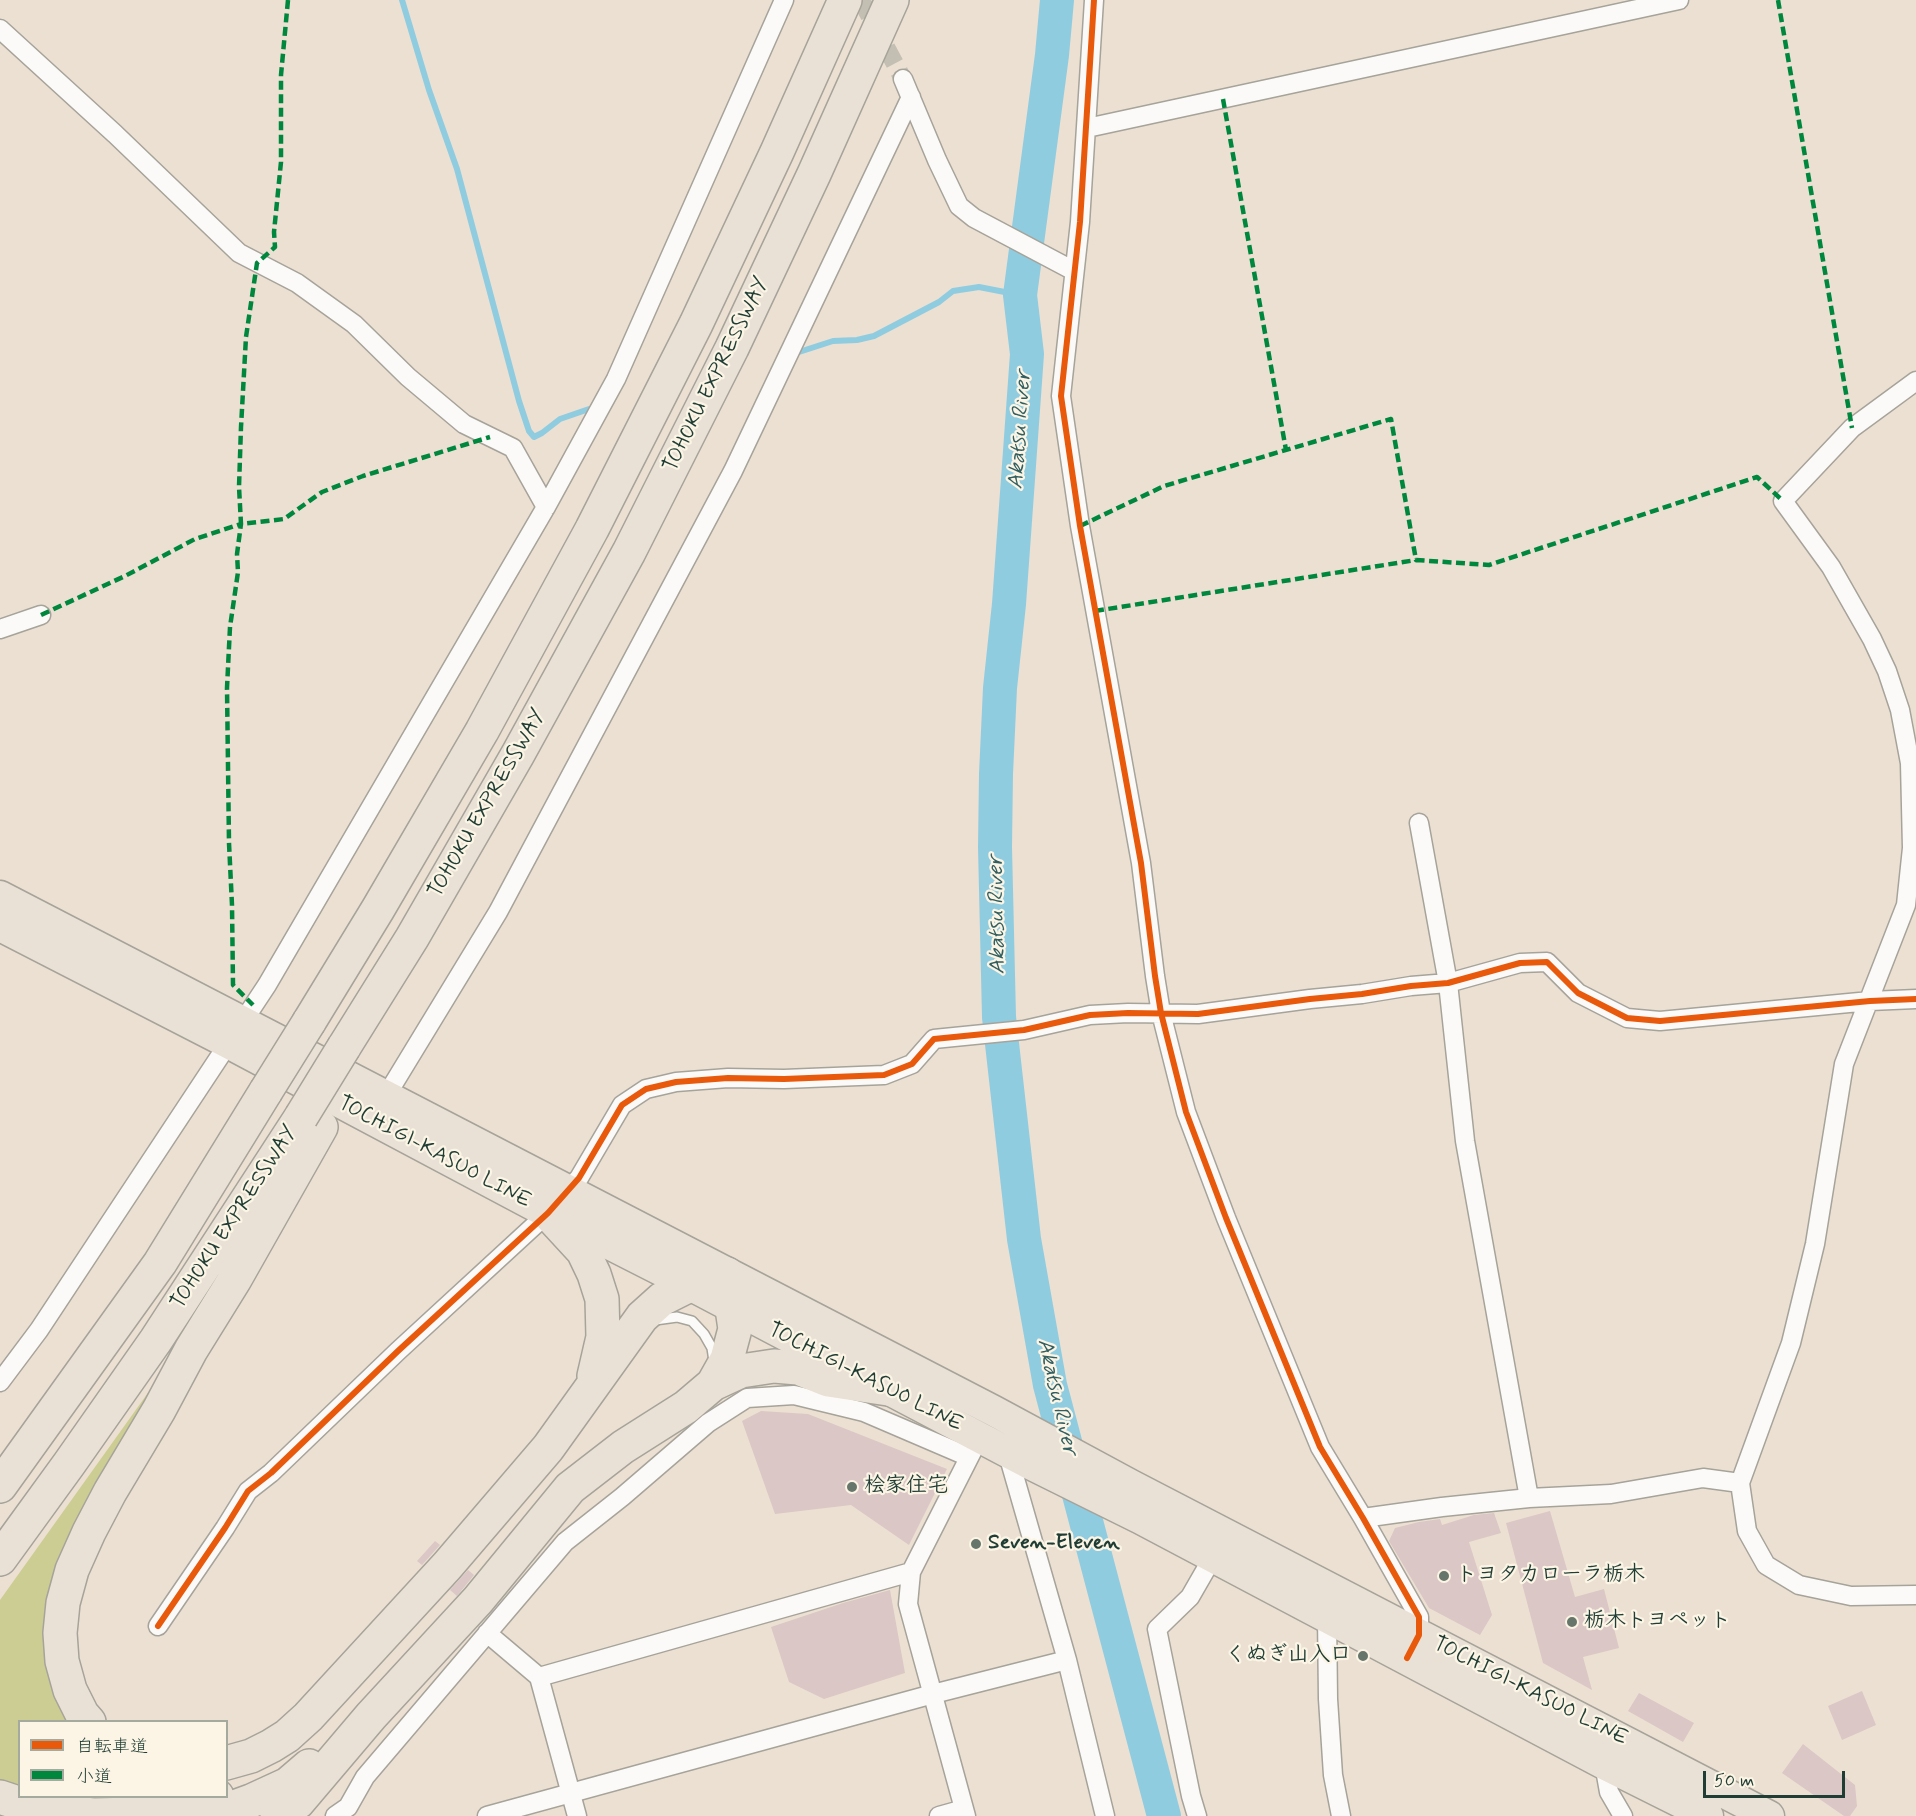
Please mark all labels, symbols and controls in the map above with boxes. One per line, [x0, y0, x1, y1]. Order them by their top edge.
street label: TOHOKU EXPRESSWAY [659, 273, 775, 477]
water label: Akatsu River [1004, 370, 1038, 490]
street label: TOHOKU EXPRESSWAY [424, 705, 552, 903]
water label: Akatsu River [984, 856, 1012, 974]
street label: TOCHIGI-KASUO LINE [333, 1091, 535, 1215]
street label: TOHOKU EXPRESSWAY [166, 1121, 304, 1315]
street label: TOCHIGI-KASUO LINE [763, 1318, 967, 1438]
water label: Akatsu River [1030, 1336, 1082, 1458]
place label: 桧家住宅 [864, 1474, 948, 1500]
marker: 桧家住宅 [845, 1480, 859, 1494]
place label: Seven-Eleven [988, 1531, 1120, 1557]
marker: Seven-Eleven [969, 1537, 983, 1551]
place label: トヨタカローラ栃木 [1456, 1563, 1645, 1589]
marker: トヨタカローラ栃木 [1437, 1569, 1451, 1583]
place label: 栃木トヨペット [1584, 1609, 1731, 1635]
marker: 栃木トヨペット [1565, 1615, 1579, 1629]
street label: TOCHIGI-KASUO LINE [1428, 1632, 1632, 1752]
place label: くぬぎ山入口 [1225, 1643, 1351, 1669]
marker: くぬぎ山入口 [1356, 1649, 1370, 1663]
legend [18, 1720, 228, 1798]
text: 自転車道 [76, 1735, 148, 1759]
scale bar [1706, 1759, 1848, 1797]
text: 小道 [76, 1765, 112, 1789]
text: 50 m [1714, 1769, 1754, 1793]

